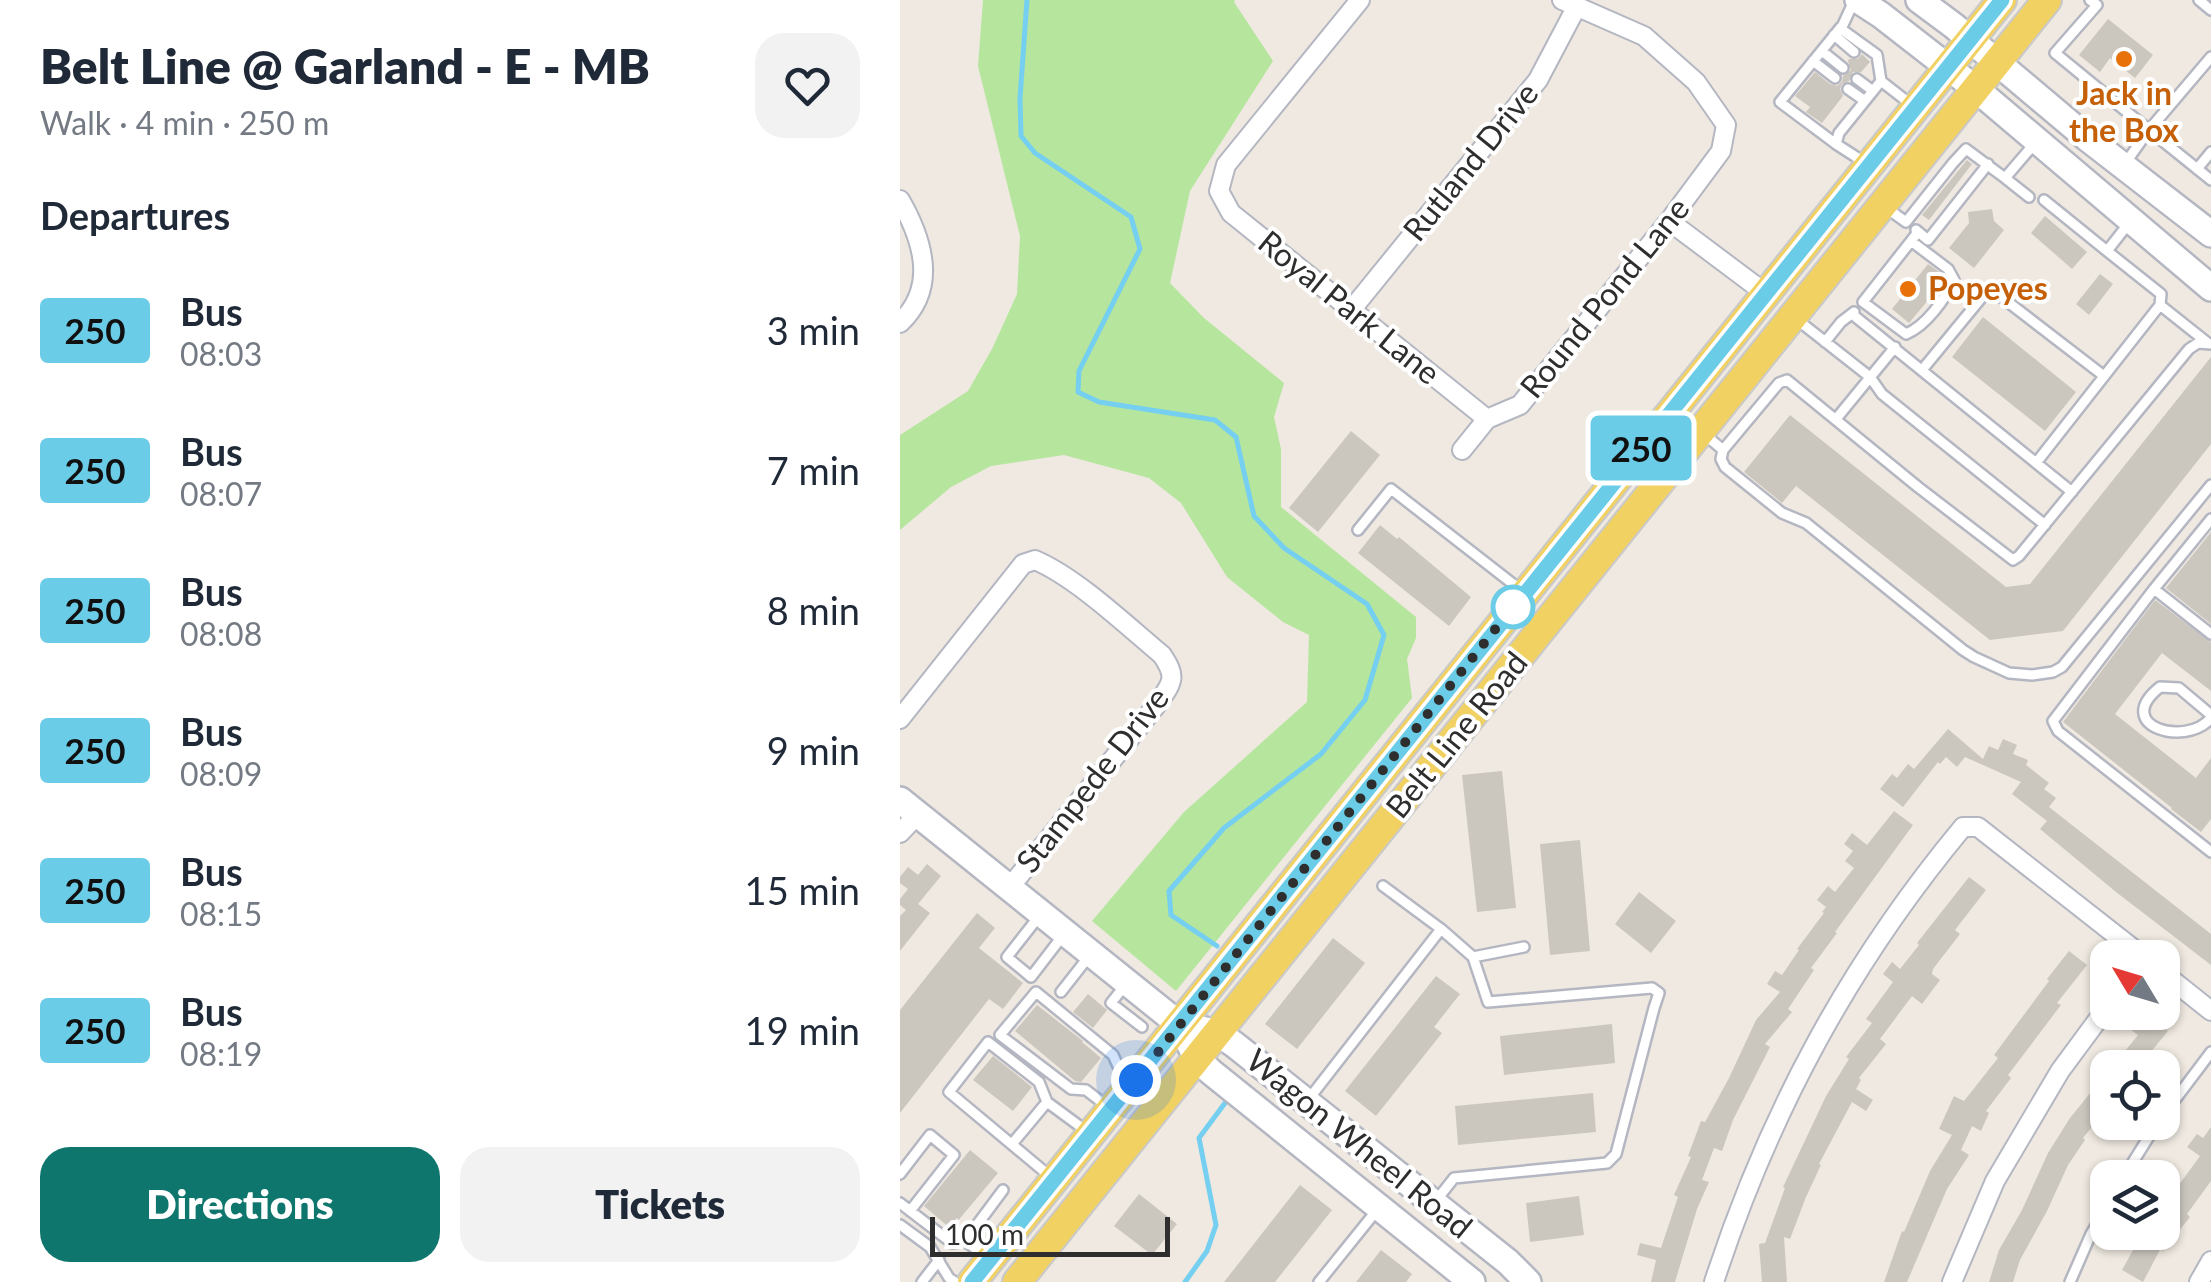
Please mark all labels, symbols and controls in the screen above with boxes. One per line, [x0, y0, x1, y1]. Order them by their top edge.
button: heart [755, 33, 860, 138]
text: Belt Line @ Garland - E - MB [40, 37, 650, 94]
marker: Jack in the Box [2113, 48, 2135, 70]
place label: Jack in the Box [2069, 73, 2179, 149]
street label: Rutland Drive [1394, 74, 1546, 248]
text: Walk · 4 min · 250 m [40, 103, 329, 142]
street label: Round Pond Lane [1511, 189, 1697, 405]
text: Departures [40, 192, 230, 238]
street label: Royal Park Lane [1251, 222, 1449, 392]
place label: Popeyes [1928, 268, 2048, 307]
marker: Popeyes [1897, 278, 1919, 300]
text: Bus [180, 288, 243, 334]
text: 3 min [767, 307, 860, 353]
text: 250 [65, 309, 125, 351]
text: 08:03 [180, 334, 262, 373]
line badge: 250 [1584, 416, 1698, 480]
text: 250 [1611, 427, 1671, 469]
text: Bus [180, 428, 243, 474]
text: 7 min [767, 447, 860, 493]
text: 250 [65, 449, 125, 491]
text: 08:07 [180, 474, 262, 513]
text: Bus [180, 568, 243, 614]
unlabelled marker [1492, 586, 1534, 628]
text: 8 min [767, 587, 860, 633]
text: 250 [65, 589, 125, 631]
text: 08:08 [180, 614, 262, 653]
street label: Belt Line Road [1377, 643, 1535, 825]
street label: Stampede Drive [1007, 679, 1176, 880]
text: Bus [180, 708, 243, 754]
text: 9 min [767, 727, 860, 773]
text: 250 [65, 729, 125, 771]
text: 08:09 [180, 754, 262, 793]
text: Bus [180, 848, 243, 894]
text: 15 min [745, 867, 860, 913]
text: 250 [65, 869, 125, 911]
text: 08:15 [180, 894, 262, 933]
north arrow [2090, 940, 2180, 1030]
map controls [2090, 940, 2180, 1250]
text: Bus [180, 988, 243, 1034]
text: 19 min [745, 1007, 860, 1053]
text: 250 [65, 1009, 125, 1051]
text: 08:19 [180, 1034, 262, 1073]
street label: Wagon Wheel Road [1239, 1040, 1481, 1246]
button: locate [2090, 1050, 2180, 1140]
your location [1111, 1055, 1161, 1105]
button: Directions [40, 1147, 440, 1262]
button: Tickets [460, 1147, 860, 1262]
button: layers [2090, 1160, 2180, 1250]
scale bar [930, 1212, 1170, 1256]
text: 100 m [945, 1217, 1024, 1251]

